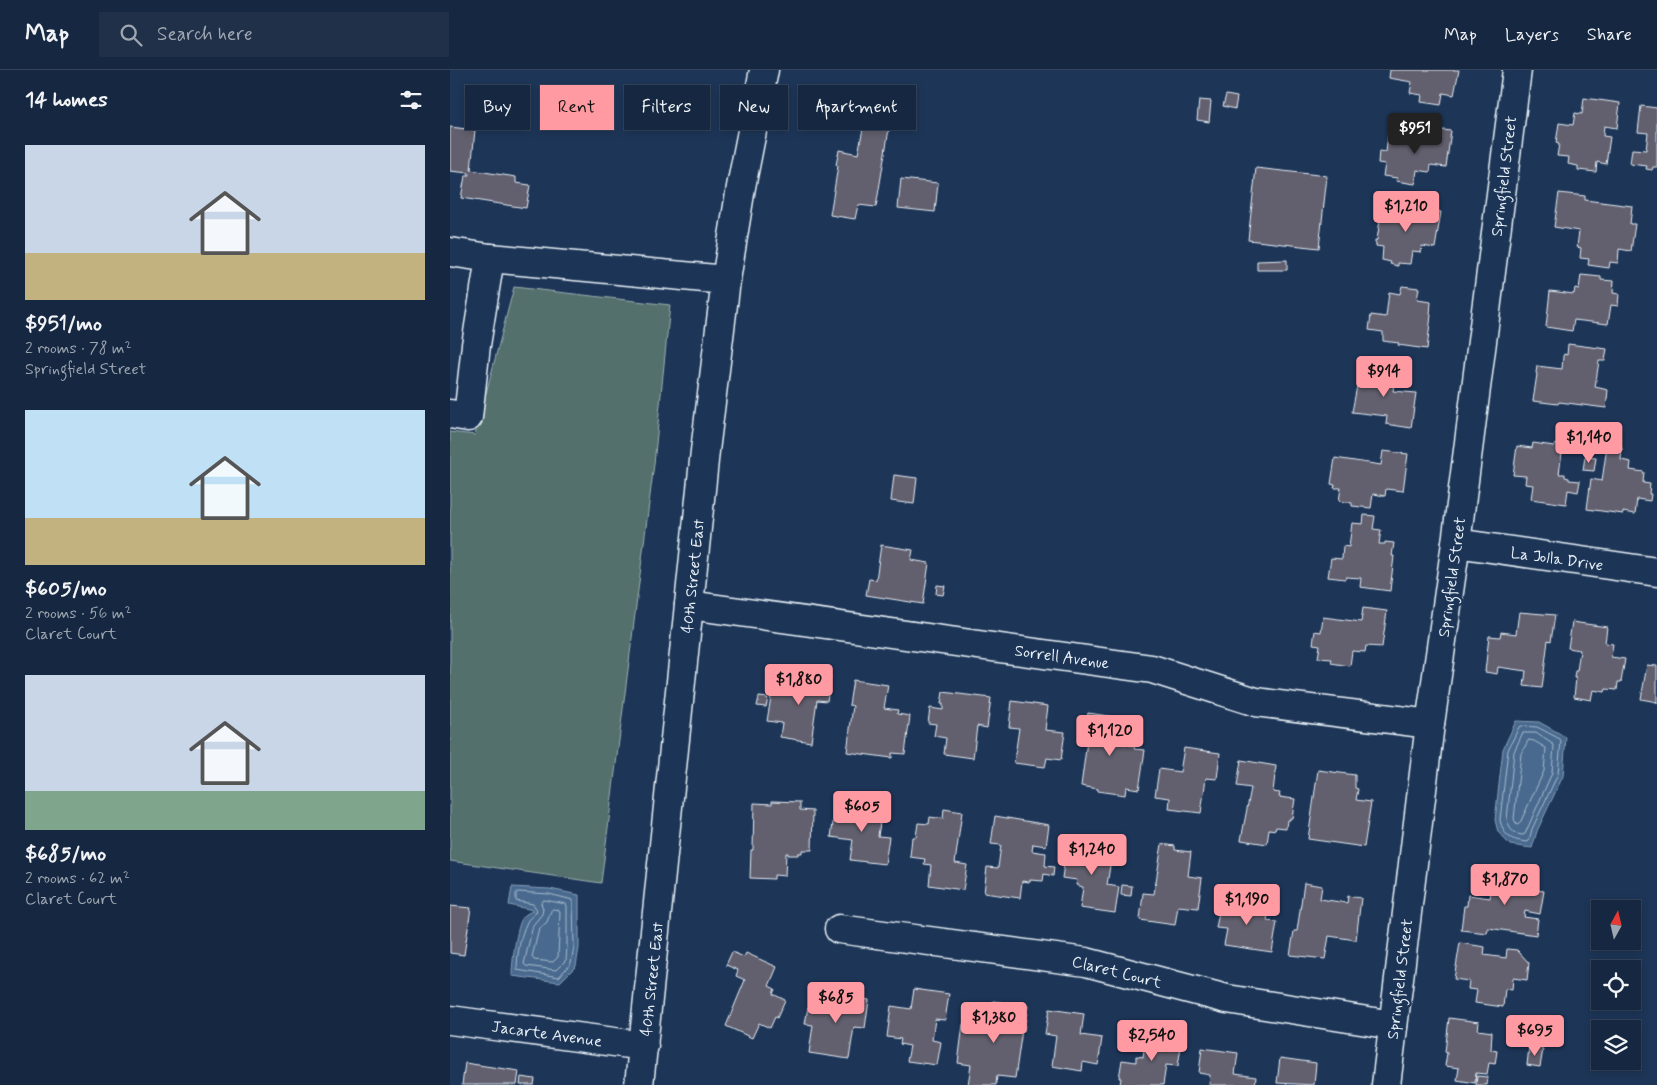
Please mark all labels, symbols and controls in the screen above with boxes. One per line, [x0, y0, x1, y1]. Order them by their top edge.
search box [99, 12, 449, 57]
text: Map [25, 19, 69, 50]
icon: search [117, 21, 145, 49]
text: Search here [157, 22, 253, 47]
text: Map [1444, 23, 1477, 47]
text: Layers [1505, 23, 1559, 47]
text: Share [1587, 23, 1632, 47]
chip: Buy [465, 85, 530, 130]
chip: Rent [540, 85, 614, 130]
chip: Filters [624, 85, 710, 130]
chip: New [720, 85, 788, 130]
chip: Apartment [798, 85, 916, 130]
text: 14 homes [25, 86, 108, 114]
icon: filters [397, 86, 425, 114]
pin: $951 [1385, 112, 1445, 155]
street label: Springfield Street [1487, 114, 1523, 238]
text: $951 [1399, 118, 1431, 139]
icon: home [180, 178, 270, 268]
pin: $1,210 [1365, 190, 1447, 233]
text: $1,210 [1384, 196, 1428, 217]
text: $951/mo [25, 310, 102, 338]
text: 2 rooms · 78 m² [25, 338, 132, 359]
pin: $914 [1354, 356, 1414, 398]
text: Springfield Street [25, 359, 146, 380]
text: $914 [1367, 361, 1401, 382]
pin: $1,140 [1548, 422, 1630, 464]
text: $1,140 [1566, 427, 1612, 448]
icon: home [180, 443, 270, 533]
street label: Springfield Street [1434, 515, 1472, 639]
street label: 40th Street East [677, 518, 710, 634]
street label: La Jolla Drive [1509, 543, 1604, 576]
text: $605/mo [25, 575, 107, 603]
text: 2 rooms · 56 m² [25, 603, 132, 624]
text: Claret Court [25, 624, 117, 645]
street label: Sorrell Avenue [1013, 640, 1111, 675]
pin: $1,880 [758, 664, 840, 706]
text: $1,880 [776, 669, 822, 690]
icon: home [180, 708, 270, 798]
pin: $1,120 [1069, 714, 1151, 757]
text: $1,120 [1087, 720, 1133, 741]
pin: $605 [832, 790, 892, 833]
text: $605 [844, 796, 880, 817]
pin: $1,240 [1051, 834, 1133, 876]
text: $1,240 [1069, 839, 1115, 860]
text: $685/mo [25, 840, 106, 868]
pin: $1,870 [1464, 864, 1546, 906]
text: 2 rooms · 62 m² [25, 868, 130, 889]
text: $1,870 [1482, 869, 1528, 890]
pin: $1,190 [1206, 884, 1288, 926]
text: Claret Court [25, 889, 117, 910]
text: $1,190 [1225, 889, 1269, 910]
north arrow [1591, 900, 1641, 950]
map controls [1591, 900, 1641, 1070]
street label: Springfield Street [1383, 917, 1419, 1041]
street label: 40th Street East [636, 921, 669, 1037]
street label: Claret Court [1069, 951, 1164, 994]
button: locate [1591, 960, 1641, 1010]
pin: $685 [806, 982, 866, 1024]
text: $685 [818, 987, 854, 1008]
pin: $1,380 [953, 1002, 1035, 1044]
text: $1,380 [972, 1007, 1016, 1028]
pin: $695 [1505, 1014, 1565, 1057]
street label: Jacarte Avenue [490, 1016, 603, 1053]
pin: $2,540 [1111, 1020, 1193, 1062]
text: $695 [1517, 1020, 1553, 1041]
button: layers [1591, 1020, 1641, 1070]
text: $2,540 [1128, 1025, 1176, 1046]

